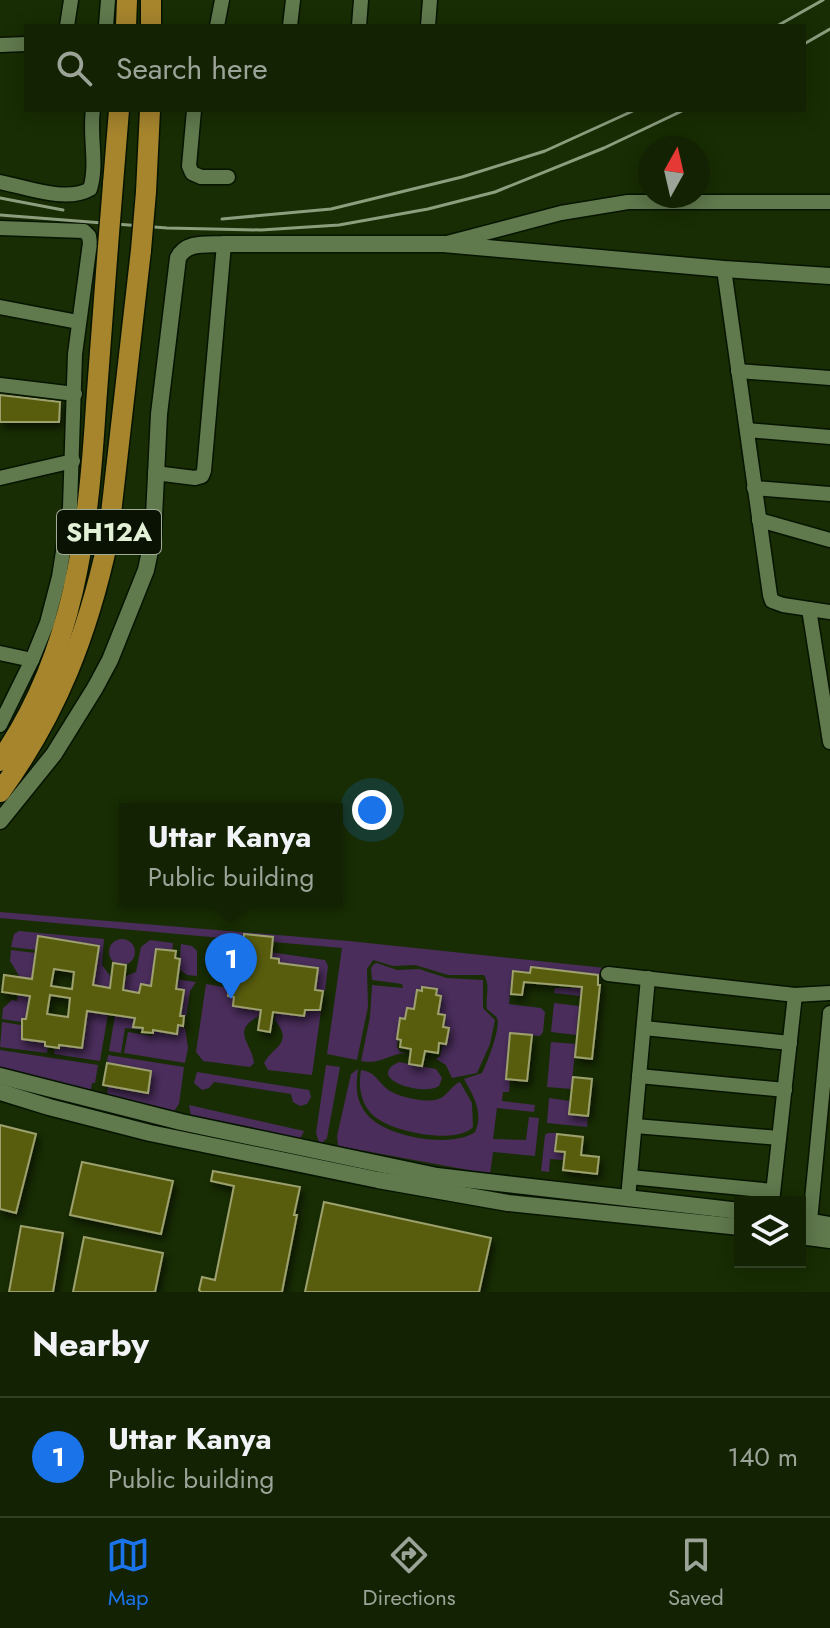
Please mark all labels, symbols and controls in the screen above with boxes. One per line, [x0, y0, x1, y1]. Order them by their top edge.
search box [24, 24, 806, 112]
icon: search [52, 46, 96, 90]
text: Search here [116, 47, 268, 90]
north arrow [638, 136, 710, 208]
road number: SH12A [57, 510, 161, 554]
your location [352, 790, 392, 830]
popup [119, 803, 343, 907]
text: Uttar Kanya [148, 815, 311, 858]
text: Public building [148, 858, 314, 896]
pin: 1 [205, 933, 257, 999]
map controls [734, 1196, 806, 1268]
button: layers [734, 1196, 806, 1268]
text: Nearby [32, 1320, 149, 1369]
text: Uttar Kanya [108, 1417, 272, 1460]
text: 1 [51, 1438, 65, 1476]
text: 140 m [727, 1438, 798, 1476]
text: Public building [108, 1460, 274, 1498]
tab: Map [106, 1533, 150, 1613]
tab: Directions [363, 1533, 456, 1613]
tab: Saved [668, 1533, 724, 1613]

